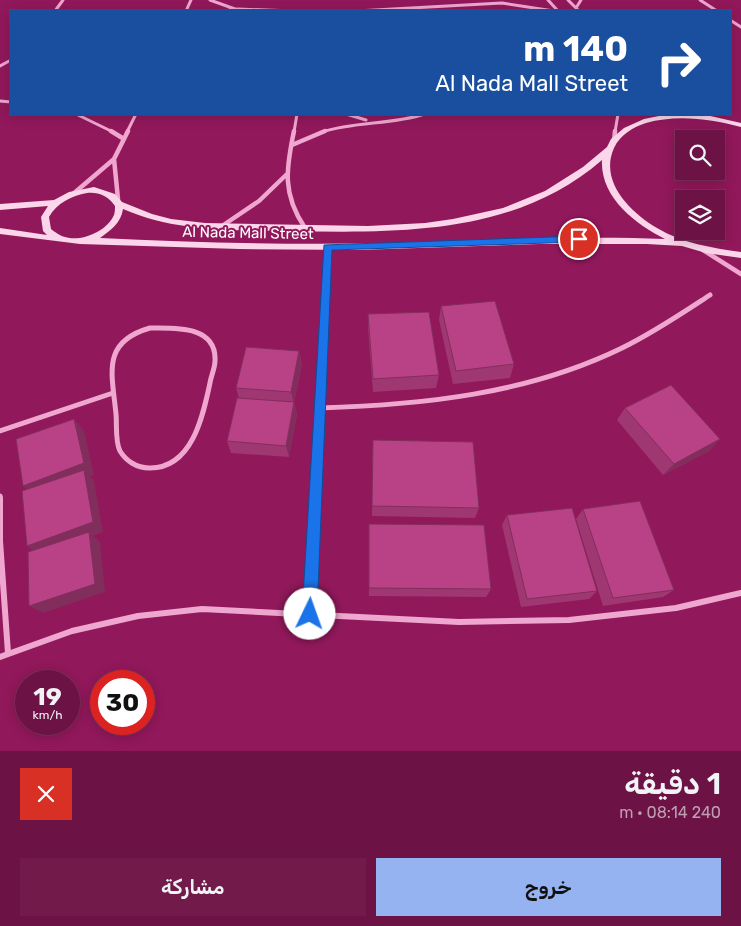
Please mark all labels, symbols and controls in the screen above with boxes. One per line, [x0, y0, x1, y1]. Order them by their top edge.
text: 140 m [523, 28, 628, 70]
icon: right [646, 30, 711, 95]
text: Al Nada Mall Street [435, 70, 628, 97]
map controls [675, 130, 725, 240]
button: search [675, 130, 725, 180]
button: layers [675, 190, 725, 240]
pin [558, 218, 600, 260]
street label: Al Nada Mall Street [182, 223, 314, 243]
icon: arrive [565, 225, 593, 253]
position arrow [283, 587, 335, 639]
speed limit sign: 30 [90, 670, 155, 735]
text: 19 [33, 682, 62, 711]
text: km/h [33, 708, 62, 722]
text: 1 دقيقة [624, 766, 721, 802]
button: close [20, 768, 72, 820]
text: 240 m · 08:14 [619, 803, 721, 822]
button: مشاركة [20, 858, 366, 916]
button: خروج [376, 858, 721, 916]

